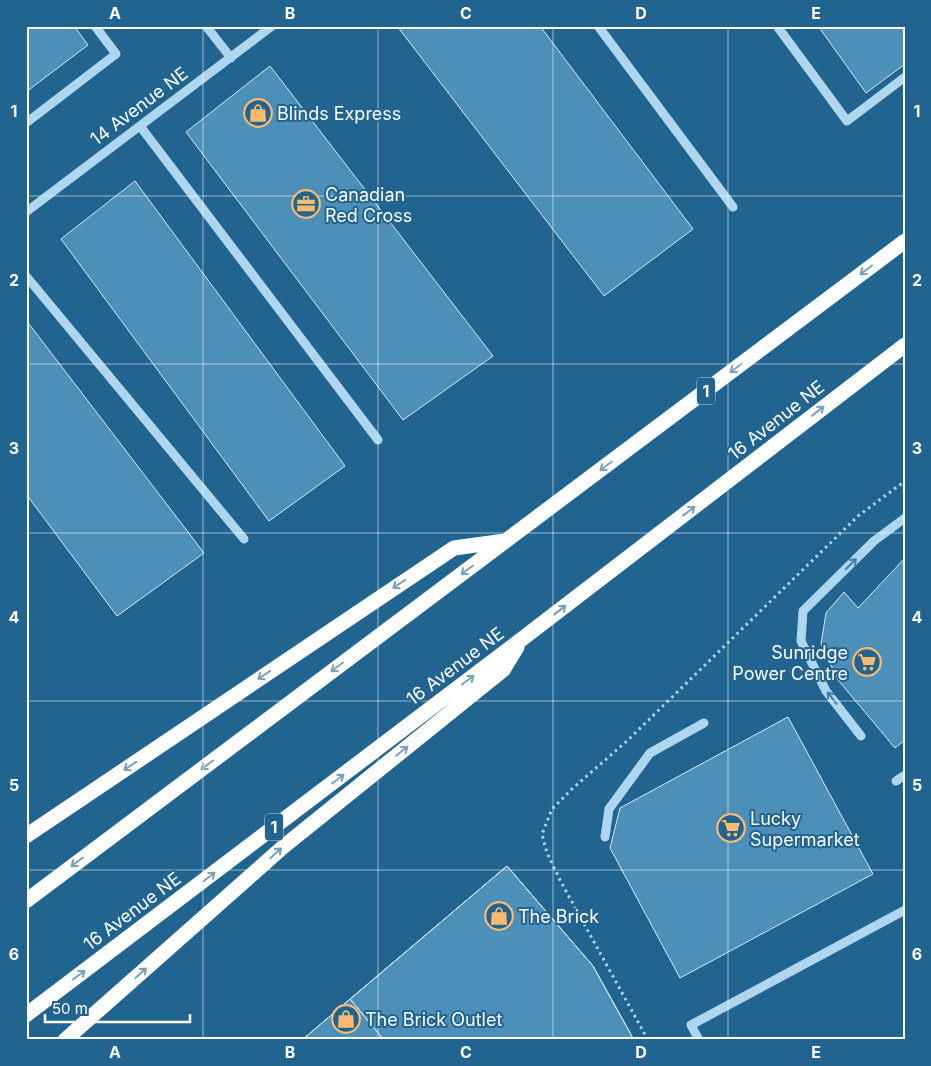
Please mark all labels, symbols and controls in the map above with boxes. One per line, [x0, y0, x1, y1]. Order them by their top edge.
text: A [109, 3, 121, 23]
text: B [285, 3, 295, 23]
text: C [460, 3, 472, 23]
text: D [635, 3, 647, 23]
text: E [811, 3, 821, 23]
street label: 14 Avenue NE [86, 63, 192, 149]
shop icon: Blinds Express [243, 98, 273, 128]
text: 1 [11, 101, 17, 121]
text: 1 [914, 101, 920, 121]
place label: Blinds Express [277, 103, 401, 124]
place label: Canadian Red Cross [325, 184, 412, 226]
office icon: Canadian Red Cross [291, 189, 321, 219]
one-way arrow [860, 265, 873, 276]
text: 2 [9, 270, 19, 290]
text: 2 [912, 270, 922, 290]
one-way arrow [729, 363, 743, 373]
street label: 16 Avenue NE [724, 376, 828, 464]
road number: 1 [697, 378, 715, 404]
one-way arrow [811, 406, 824, 417]
text: 3 [9, 438, 19, 458]
text: 3 [912, 438, 922, 458]
one-way arrow [600, 460, 613, 471]
one-way arrow [682, 505, 695, 516]
one-way arrow [845, 558, 857, 570]
one-way arrow [460, 565, 474, 575]
one-way arrow [392, 579, 406, 590]
one-way arrow [553, 604, 566, 615]
text: 4 [9, 607, 20, 627]
text: 4 [912, 607, 923, 627]
street label: 16 Avenue NE [402, 623, 508, 709]
place label: Sunridge Power Centre [732, 642, 848, 684]
supermarket icon: Sunridge Power Centre [852, 647, 882, 677]
one-way arrow [331, 662, 344, 673]
one-way arrow [257, 670, 271, 680]
one-way arrow [461, 675, 474, 686]
one-way arrow [826, 692, 837, 705]
one-way arrow [395, 746, 408, 757]
one-way arrow [200, 760, 214, 770]
one-way arrow [123, 761, 137, 771]
one-way arrow [331, 773, 344, 784]
text: 5 [9, 775, 19, 795]
text: 5 [912, 775, 922, 795]
place label: Lucky Supermarket [750, 808, 860, 850]
supermarket icon: Lucky Supermarket [716, 813, 746, 843]
road number: 1 [265, 814, 283, 840]
one-way arrow [269, 847, 282, 859]
one-way arrow [71, 857, 84, 868]
street label: 16 Avenue NE [79, 868, 185, 954]
one-way arrow [202, 871, 215, 882]
shop icon: The Brick [484, 901, 514, 931]
place label: The Brick [518, 906, 599, 927]
text: 6 [9, 944, 19, 964]
text: 6 [912, 944, 922, 964]
one-way arrow [135, 967, 148, 978]
one-way arrow [72, 970, 86, 980]
scale bar [45, 991, 190, 1023]
text: 50 m [52, 999, 88, 1018]
shop icon: The Brick Outlet [331, 1004, 361, 1034]
place label: The Brick Outlet [365, 1009, 502, 1030]
text: A [109, 1042, 121, 1062]
text: B [285, 1042, 295, 1062]
text: C [460, 1042, 472, 1062]
text: D [635, 1042, 647, 1062]
text: E [811, 1042, 821, 1062]

